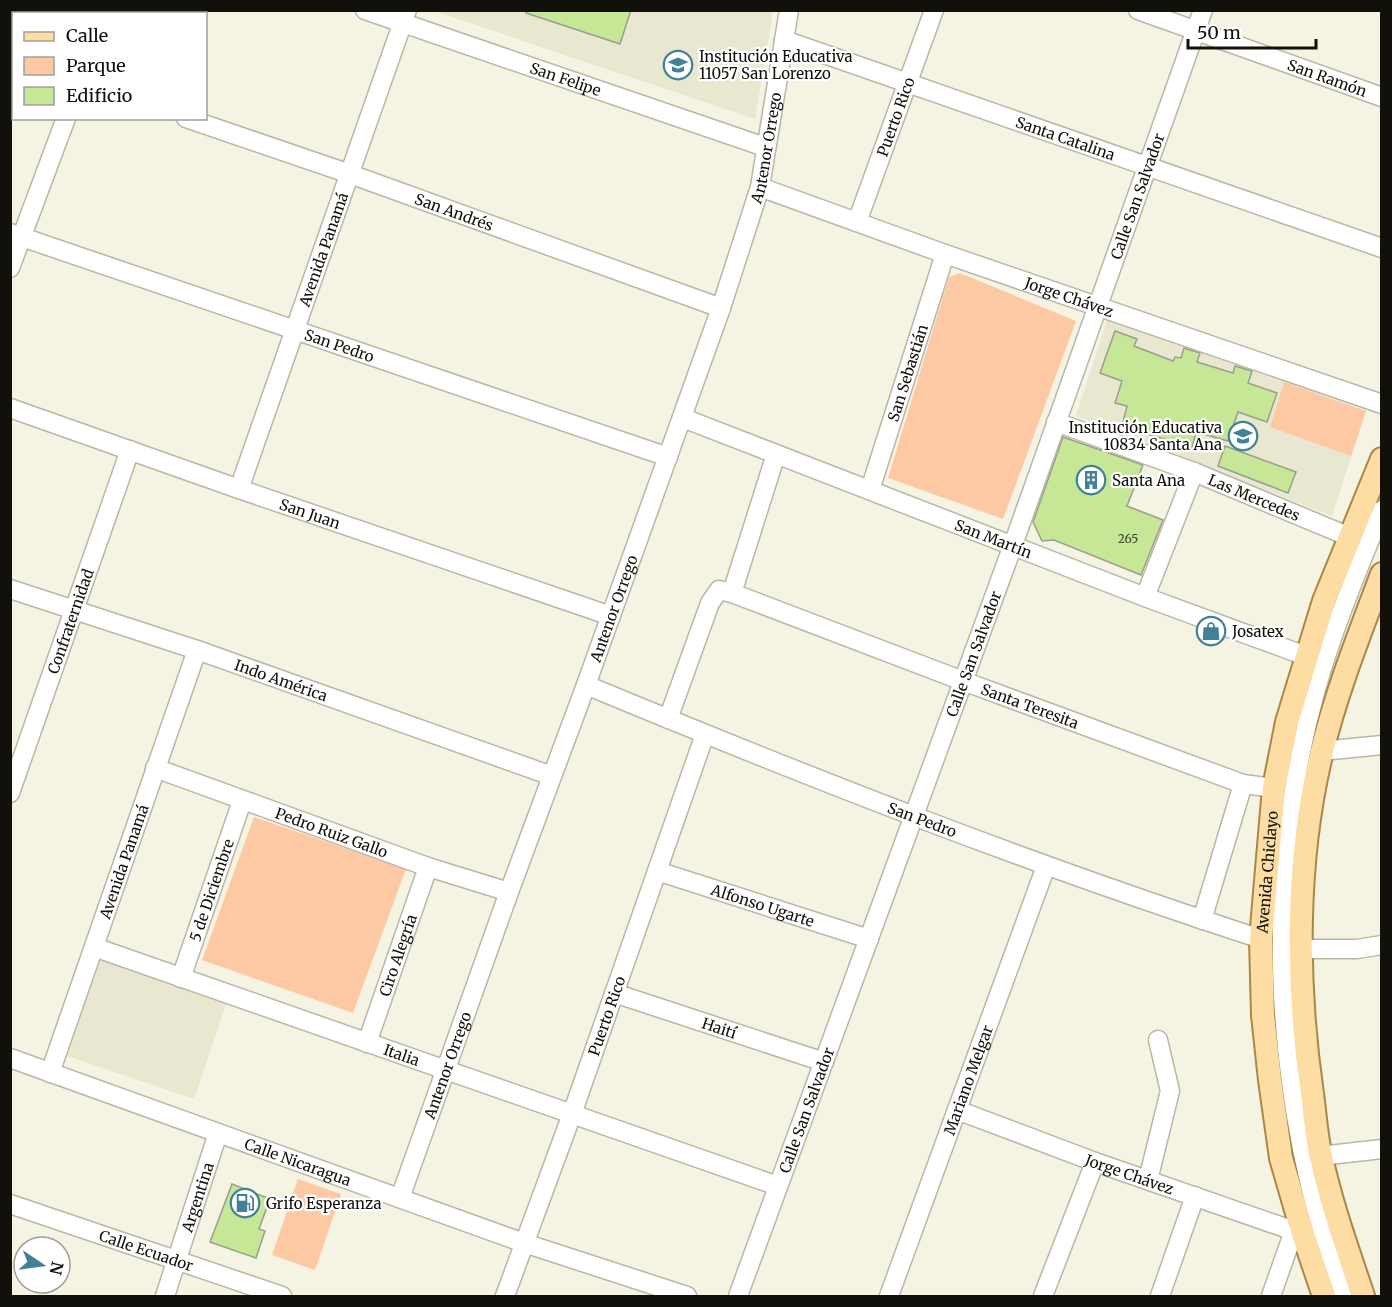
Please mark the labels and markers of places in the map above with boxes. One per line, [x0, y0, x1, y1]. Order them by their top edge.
place label: Institución Educativa 11057 San Lorenzo [699, 47, 853, 83]
school or university icon: Institución Educativa 11057 San Lorenzo [662, 49, 694, 81]
place label: Institución Educativa 10834 Santa Ana [1068, 418, 1222, 454]
school or university icon: Institución Educativa 10834 Santa Ana [1227, 420, 1259, 452]
building icon: Santa Ana [1075, 464, 1107, 496]
place label: Santa Ana [1112, 471, 1185, 490]
shop icon: Josatex [1195, 615, 1227, 647]
place label: Josatex [1231, 622, 1284, 641]
fuel station icon: Grifo Esperanza [229, 1187, 261, 1219]
place label: Grifo Esperanza [266, 1194, 382, 1213]

